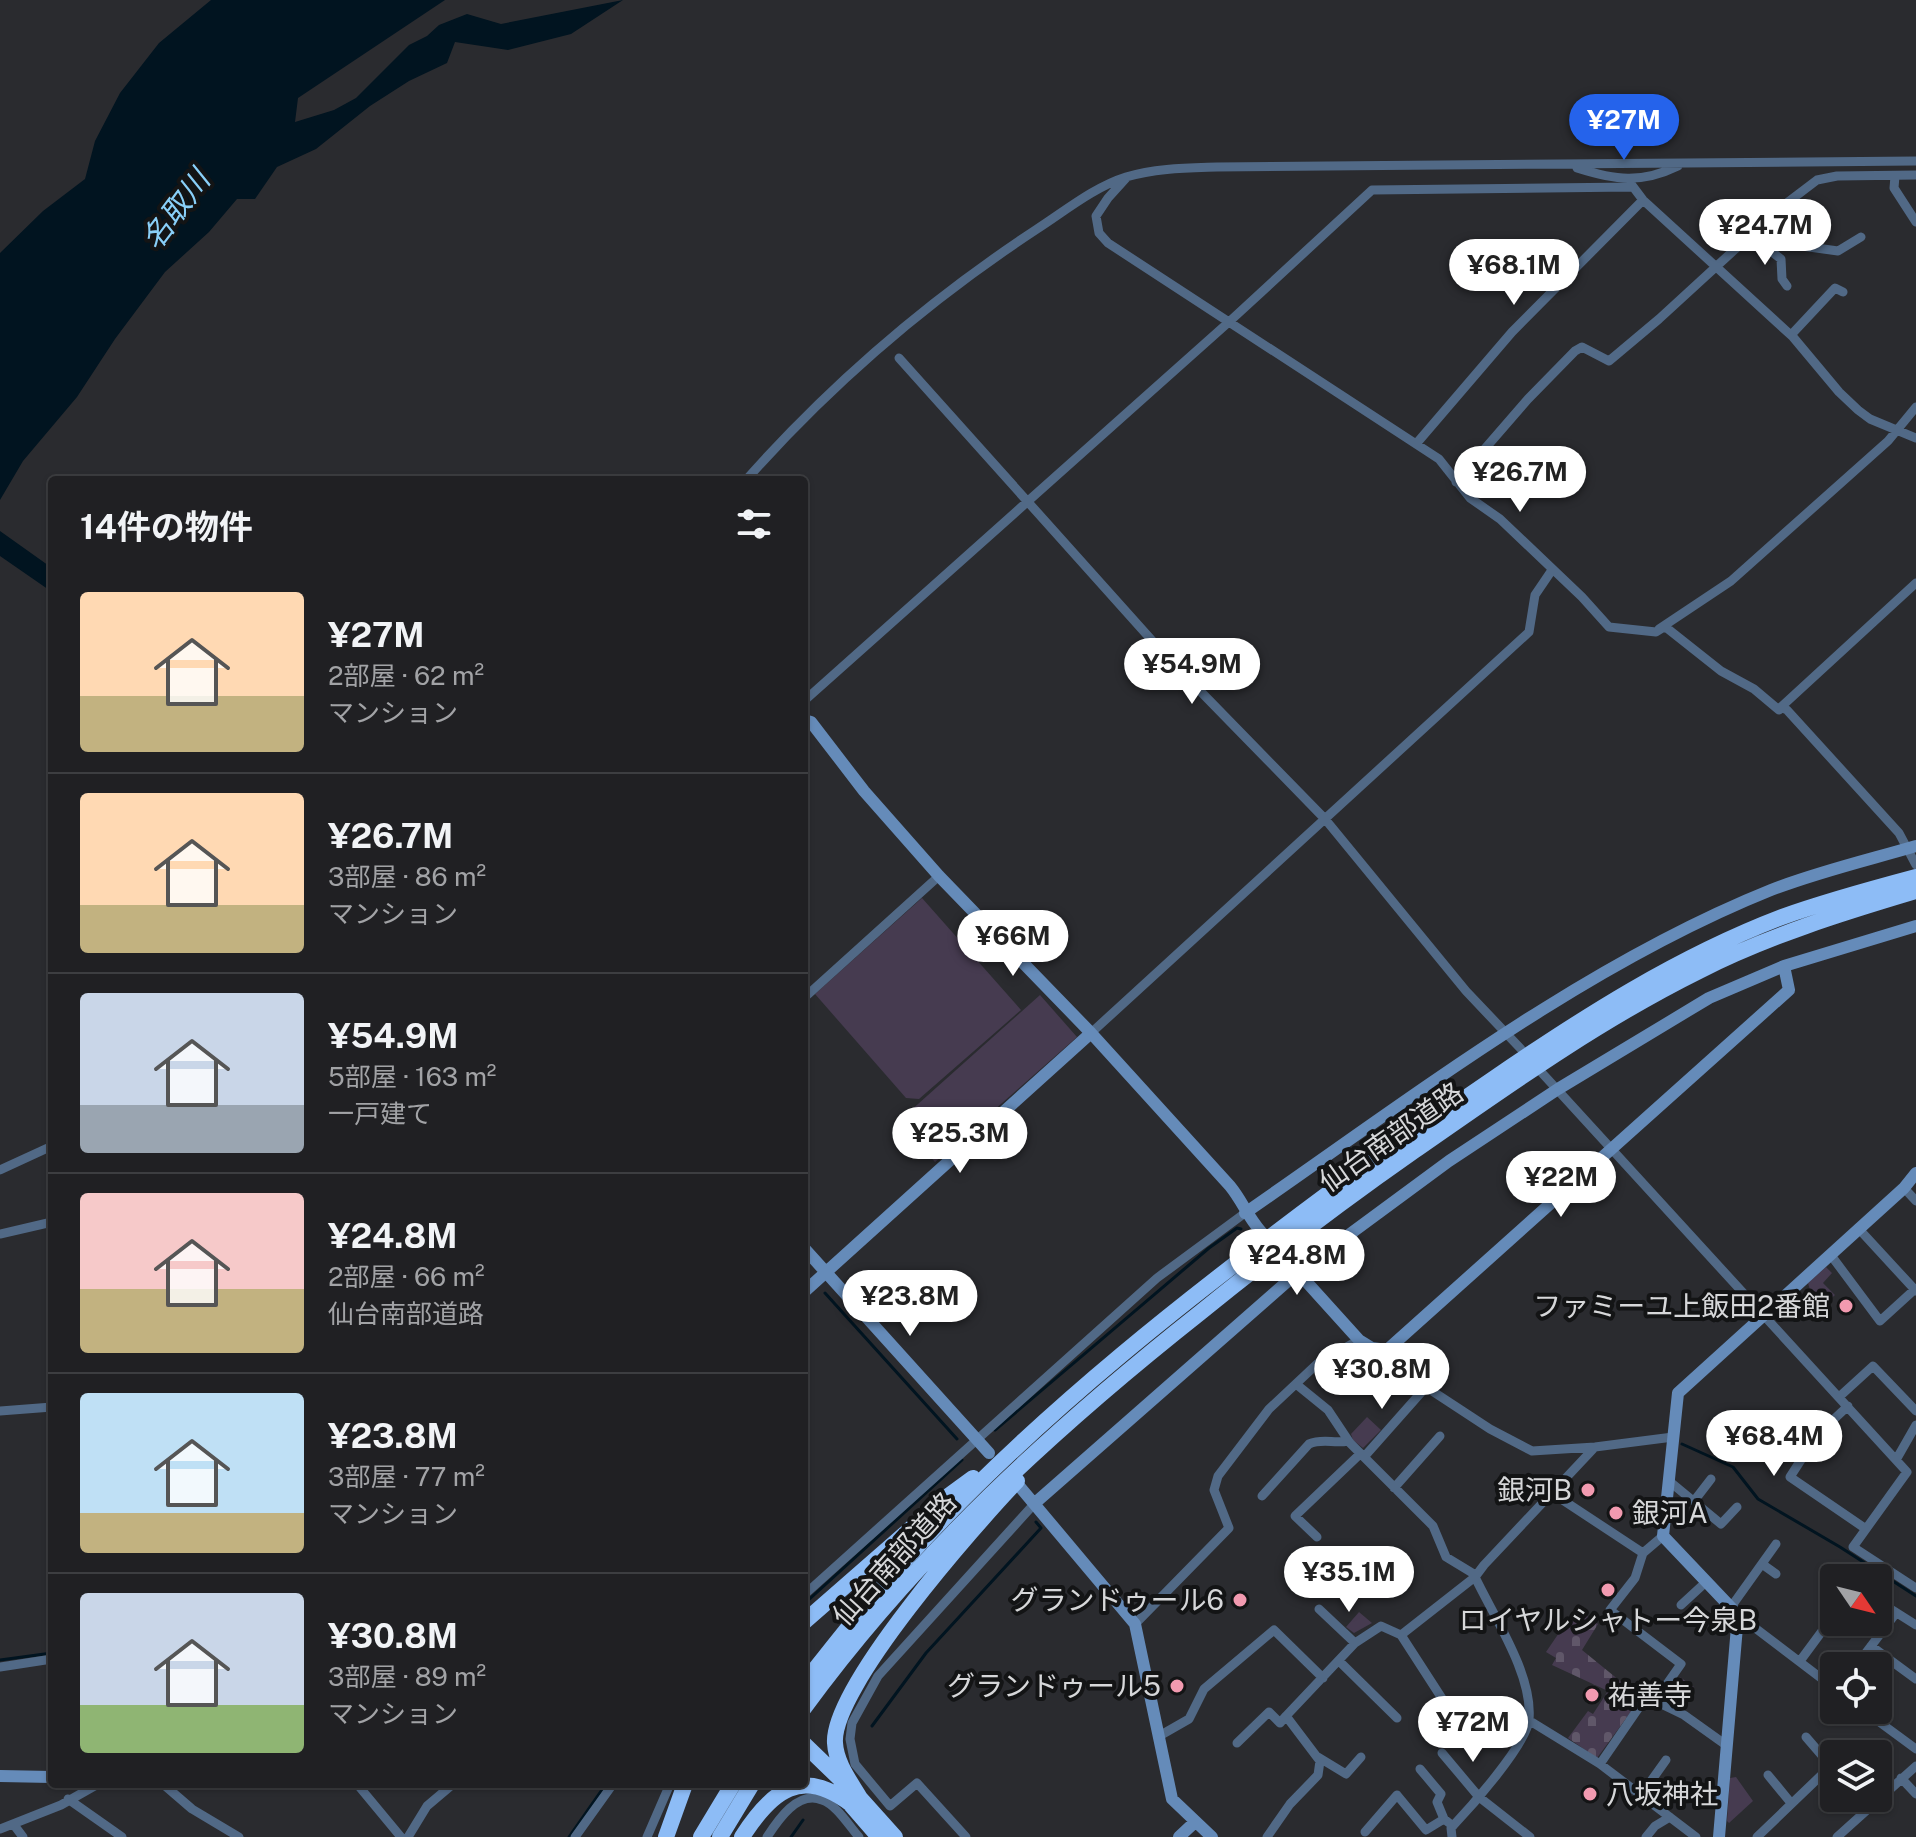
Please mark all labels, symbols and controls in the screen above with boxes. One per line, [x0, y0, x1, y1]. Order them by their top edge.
pin: ¥27M [1577, 94, 1671, 162]
text: ¥27M [1587, 104, 1661, 135]
water label: 名取川 [134, 160, 218, 256]
pin: ¥24.7M [1700, 199, 1830, 267]
text: ¥24.7M [1717, 209, 1813, 240]
pin: ¥68.1M [1449, 239, 1579, 307]
text: ¥68.1M [1467, 249, 1561, 280]
pin: ¥26.7M [1455, 446, 1585, 514]
text: ¥26.7M [1472, 456, 1568, 487]
icon: filters [732, 502, 776, 546]
text: 14件の物件 [80, 507, 253, 547]
text: ¥27M [328, 615, 424, 655]
icon: home [144, 624, 240, 720]
pin: ¥54.9M [1127, 638, 1257, 706]
text: ¥54.9M [1142, 648, 1242, 679]
text: 2部屋 · 62 m² [328, 660, 484, 691]
text: マンション [328, 697, 458, 728]
text: ¥26.7M [328, 816, 453, 856]
icon: home [144, 825, 240, 921]
text: 3部屋 · 86 m² [328, 861, 486, 892]
text: マンション [328, 898, 458, 929]
pin: ¥66M [966, 910, 1060, 978]
text: ¥66M [975, 920, 1051, 951]
text: ¥54.9M [328, 1016, 458, 1056]
icon: home [144, 1025, 240, 1121]
text: 5部屋 · 163 m² [328, 1061, 496, 1092]
street label: 仙台南部道路 [1312, 1075, 1469, 1198]
text: 一戸建て [328, 1098, 432, 1129]
pin: ¥25.3M [895, 1107, 1025, 1175]
text: ¥25.3M [910, 1117, 1010, 1148]
pin: ¥22M [1514, 1151, 1608, 1219]
text: ¥22M [1524, 1161, 1598, 1192]
text: ¥24.8M [328, 1216, 457, 1256]
icon: home [144, 1225, 240, 1321]
pin: ¥24.8M [1232, 1229, 1362, 1297]
text: ¥24.8M [1247, 1239, 1347, 1270]
text: 2部屋 · 66 m² [328, 1261, 484, 1292]
pin: ¥23.8M [845, 1270, 975, 1338]
text: ¥23.8M [860, 1280, 960, 1311]
place label: ファミーユ上飯田2番館 [1533, 1289, 1830, 1322]
marker: ファミーユ上飯田2番館 [1837, 1297, 1855, 1315]
text: 仙台南部道路 [328, 1298, 484, 1329]
pin: ¥30.8M [1317, 1343, 1447, 1411]
text: ¥30.8M [1332, 1353, 1432, 1384]
pin: ¥68.4M [1709, 1410, 1839, 1478]
text: ¥23.8M [328, 1416, 458, 1456]
text: ¥68.4M [1724, 1420, 1824, 1451]
icon: home [144, 1425, 240, 1521]
text: 3部屋 · 77 m² [328, 1461, 485, 1492]
place label: 銀河B [1497, 1473, 1572, 1506]
marker: 銀河B [1579, 1481, 1597, 1499]
street label: 仙台南部道路 [825, 1485, 962, 1632]
place label: 銀河A [1632, 1496, 1708, 1529]
text: マンション [328, 1498, 458, 1529]
marker: 銀河A [1607, 1504, 1625, 1522]
pin: ¥35.1M [1284, 1546, 1414, 1614]
text: ¥35.1M [1302, 1556, 1396, 1587]
north arrow [1820, 1564, 1892, 1636]
map controls [1820, 1564, 1892, 1812]
marker: ロイヤルシャトー今泉B [1599, 1581, 1617, 1599]
place label: グランドゥール6 [1011, 1583, 1224, 1616]
marker: グランドゥール6 [1231, 1591, 1249, 1609]
place label: ロイヤルシャトー今泉B [1459, 1603, 1757, 1636]
text: ¥30.8M [328, 1616, 458, 1656]
icon: home [144, 1625, 240, 1721]
button: locate [1820, 1652, 1892, 1724]
text: 3部屋 · 89 m² [328, 1661, 486, 1692]
place label: グランドゥール5 [947, 1669, 1161, 1702]
marker: グランドゥール5 [1168, 1677, 1186, 1695]
place label: 祐善寺 [1608, 1678, 1692, 1711]
marker: 祐善寺 [1583, 1686, 1601, 1704]
pin: ¥72M [1426, 1696, 1520, 1764]
text: マンション [328, 1698, 458, 1729]
text: ¥72M [1436, 1706, 1510, 1737]
button: layers [1820, 1740, 1892, 1812]
place label: 八坂神社 [1606, 1777, 1718, 1810]
marker: 八坂神社 [1581, 1785, 1599, 1803]

